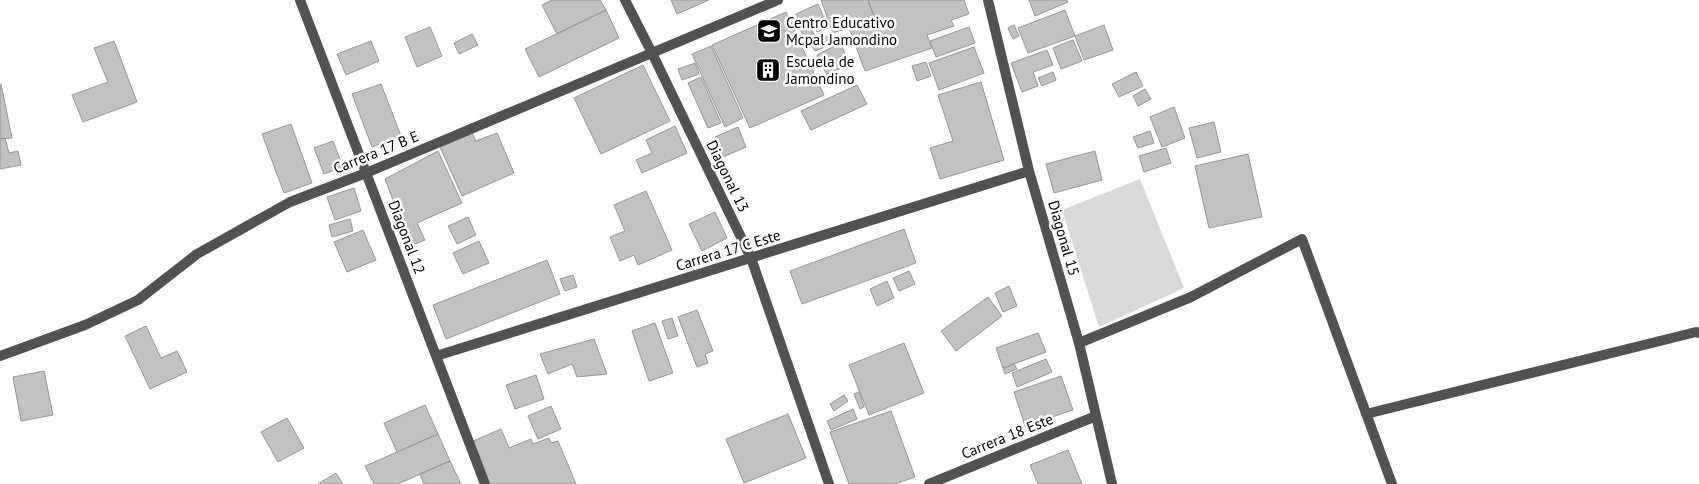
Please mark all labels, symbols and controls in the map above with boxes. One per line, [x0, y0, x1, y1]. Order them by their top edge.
place label: Centro Educativo Mcpal Jamondino [786, 13, 897, 49]
school or university icon: Centro Educativo Mcpal Jamondino [756, 18, 782, 44]
place label: Escuela de Jamondino [785, 52, 855, 88]
building icon: Escuela de Jamondino [755, 57, 781, 83]
street label: Carrera 17 B E [331, 126, 421, 178]
street label: Diagonal 13 [702, 137, 754, 215]
street label: Diagonal 12 [384, 197, 430, 277]
street label: Diagonal 15 [1044, 198, 1084, 278]
street label: Carrera 17 C Este [673, 225, 783, 275]
street label: Carrera 18 Este [958, 409, 1056, 463]

